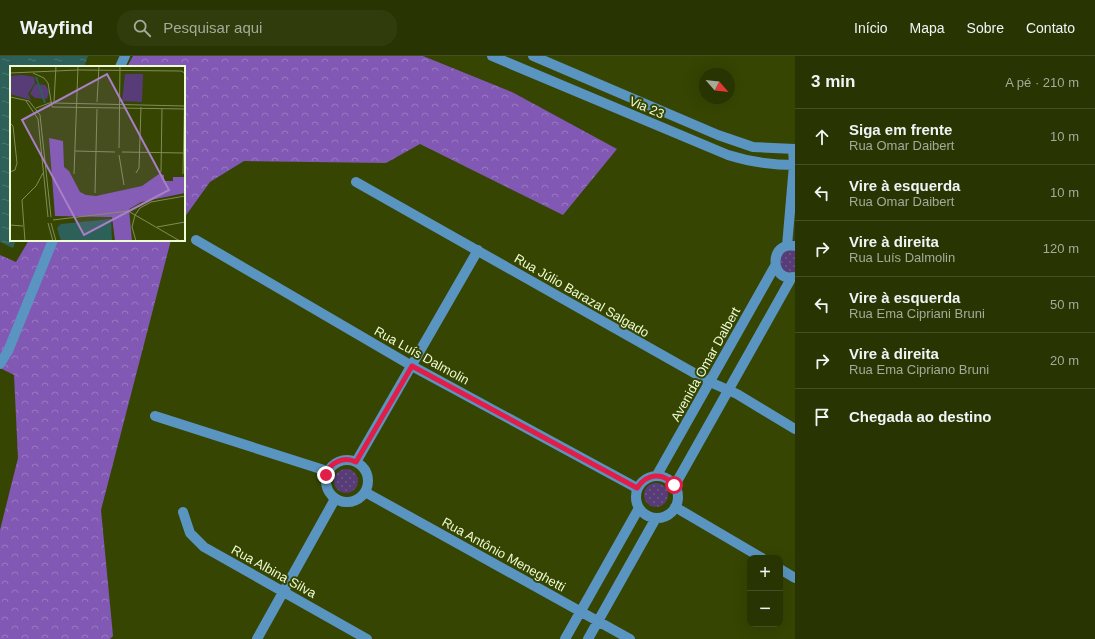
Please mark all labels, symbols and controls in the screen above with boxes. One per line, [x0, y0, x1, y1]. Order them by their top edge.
search box [117, 10, 397, 46]
text: Wayfind [20, 17, 93, 38]
icon: search [131, 17, 153, 39]
text: Pesquisar aqui [163, 19, 262, 36]
text: Início [854, 20, 888, 36]
text: Mapa [910, 20, 945, 36]
text: Sobre [967, 20, 1004, 36]
text: Contato [1026, 20, 1075, 36]
inset map [10, 66, 185, 241]
north arrow [699, 68, 735, 104]
text: 3 min [811, 72, 855, 91]
text: A pé · 210 m [1005, 75, 1079, 90]
street label: Via 23 [627, 93, 667, 122]
text: Siga em frente [849, 121, 952, 138]
icon: ahead [811, 126, 833, 148]
text: 10 m [1050, 129, 1079, 144]
text: Rua Omar Daibert [849, 138, 954, 153]
text: Vire à esquerda [849, 177, 960, 194]
icon: left [811, 182, 833, 204]
text: 10 m [1050, 185, 1079, 200]
text: Rua Omar Daibert [849, 194, 954, 209]
text: Vire à direita [849, 233, 939, 250]
icon: right [811, 238, 833, 260]
text: 120 m [1043, 241, 1079, 256]
text: Rua Luís Dalmolin [849, 250, 955, 265]
street label: Rua Júlio Barazal Salgado [512, 251, 652, 340]
text: Vire à esquerda [849, 289, 960, 306]
icon: left [811, 294, 833, 316]
text: 50 m [1050, 297, 1079, 312]
street label: Avenida Omar Dalbert [668, 304, 743, 424]
text: Rua Ema Cipriani Bruni [849, 306, 985, 321]
street label: Rua Luís Dalmolin [372, 323, 472, 388]
text: Vire à direita [849, 345, 939, 362]
icon: right [811, 350, 833, 372]
text: 20 m [1050, 353, 1079, 368]
text: Rua Ema Cipriano Bruni [849, 362, 989, 377]
icon: arrive [811, 406, 833, 428]
text: Chegada ao destino [849, 408, 992, 425]
route end [317, 466, 335, 484]
route start [665, 476, 683, 494]
street label: Rua Antônio Meneghetti [439, 514, 568, 595]
street label: Rua Albina Silva [229, 542, 319, 601]
map controls [747, 555, 783, 627]
button: + [747, 555, 783, 591]
button: − [747, 591, 783, 627]

